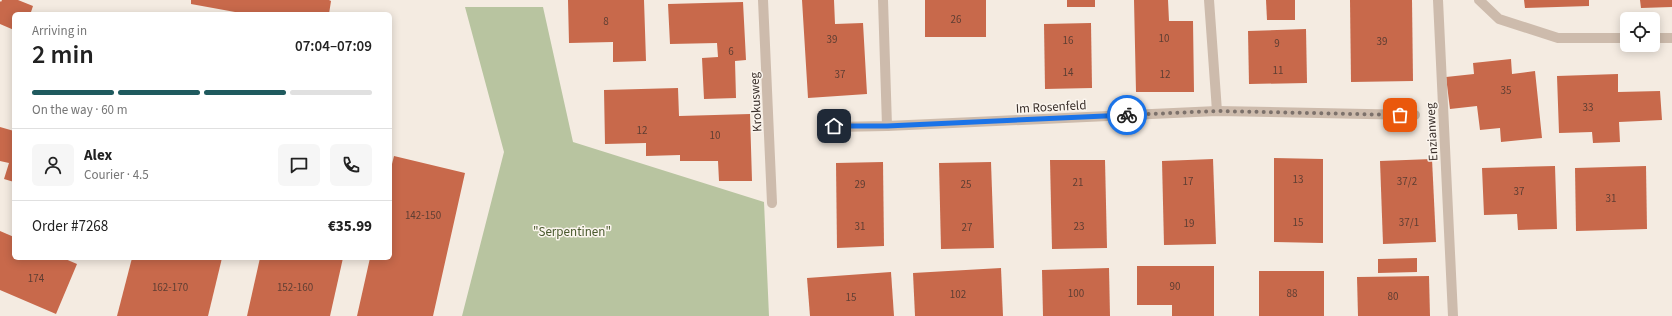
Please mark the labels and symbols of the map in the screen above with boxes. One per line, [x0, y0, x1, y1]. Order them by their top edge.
house number: 26 [951, 12, 962, 27]
house number: 8 [603, 14, 609, 29]
house number: 10 [1159, 31, 1169, 46]
house number: 39 [827, 32, 837, 47]
house number: 16 [1063, 33, 1074, 48]
house number: 39 [1377, 34, 1387, 49]
house number: 9 [1274, 36, 1280, 51]
house number: 6 [728, 44, 734, 59]
house number: 11 [1273, 63, 1283, 78]
house number: 14 [1063, 65, 1074, 80]
house number: 37 [835, 67, 845, 82]
house number: 12 [1160, 67, 1170, 82]
street label: Krokusweg [745, 71, 767, 132]
house number: 35 [1501, 83, 1511, 98]
courier [1107, 95, 1147, 135]
street label: Im Rosenfeld [1015, 96, 1087, 118]
pin [1383, 98, 1417, 132]
house number: 33 [1583, 100, 1593, 115]
street label: Enzianweg [1421, 102, 1443, 162]
pin [817, 109, 851, 143]
house number: 12 [637, 123, 647, 138]
house number: 10 [710, 128, 720, 143]
house number: 13 [1293, 172, 1303, 187]
house number: 17 [1183, 174, 1193, 189]
house number: 37/2 [1397, 174, 1417, 189]
house number: 21 [1073, 175, 1083, 190]
house number: 29 [855, 177, 865, 192]
house number: 25 [961, 177, 971, 192]
house number: 37 [1514, 184, 1524, 199]
house number: 31 [1606, 191, 1616, 206]
house number: 142-150 [405, 208, 441, 223]
house number: 15 [1293, 215, 1303, 230]
house number: 37/1 [1399, 215, 1419, 230]
house number: 19 [1184, 216, 1194, 231]
house number: 31 [855, 219, 865, 234]
house number: 23 [1074, 219, 1084, 234]
house number: 27 [962, 220, 972, 235]
park label: "Serpentinen" [533, 223, 611, 241]
house number: 174 [28, 271, 45, 286]
house number: 90 [1170, 279, 1180, 294]
house number: 162-170 [152, 280, 188, 295]
house number: 152-160 [277, 280, 313, 295]
house number: 100 [1068, 286, 1084, 301]
house number: 88 [1287, 286, 1298, 301]
house number: 102 [950, 287, 966, 302]
house number: 80 [1388, 289, 1398, 304]
house number: 15 [846, 290, 856, 305]

